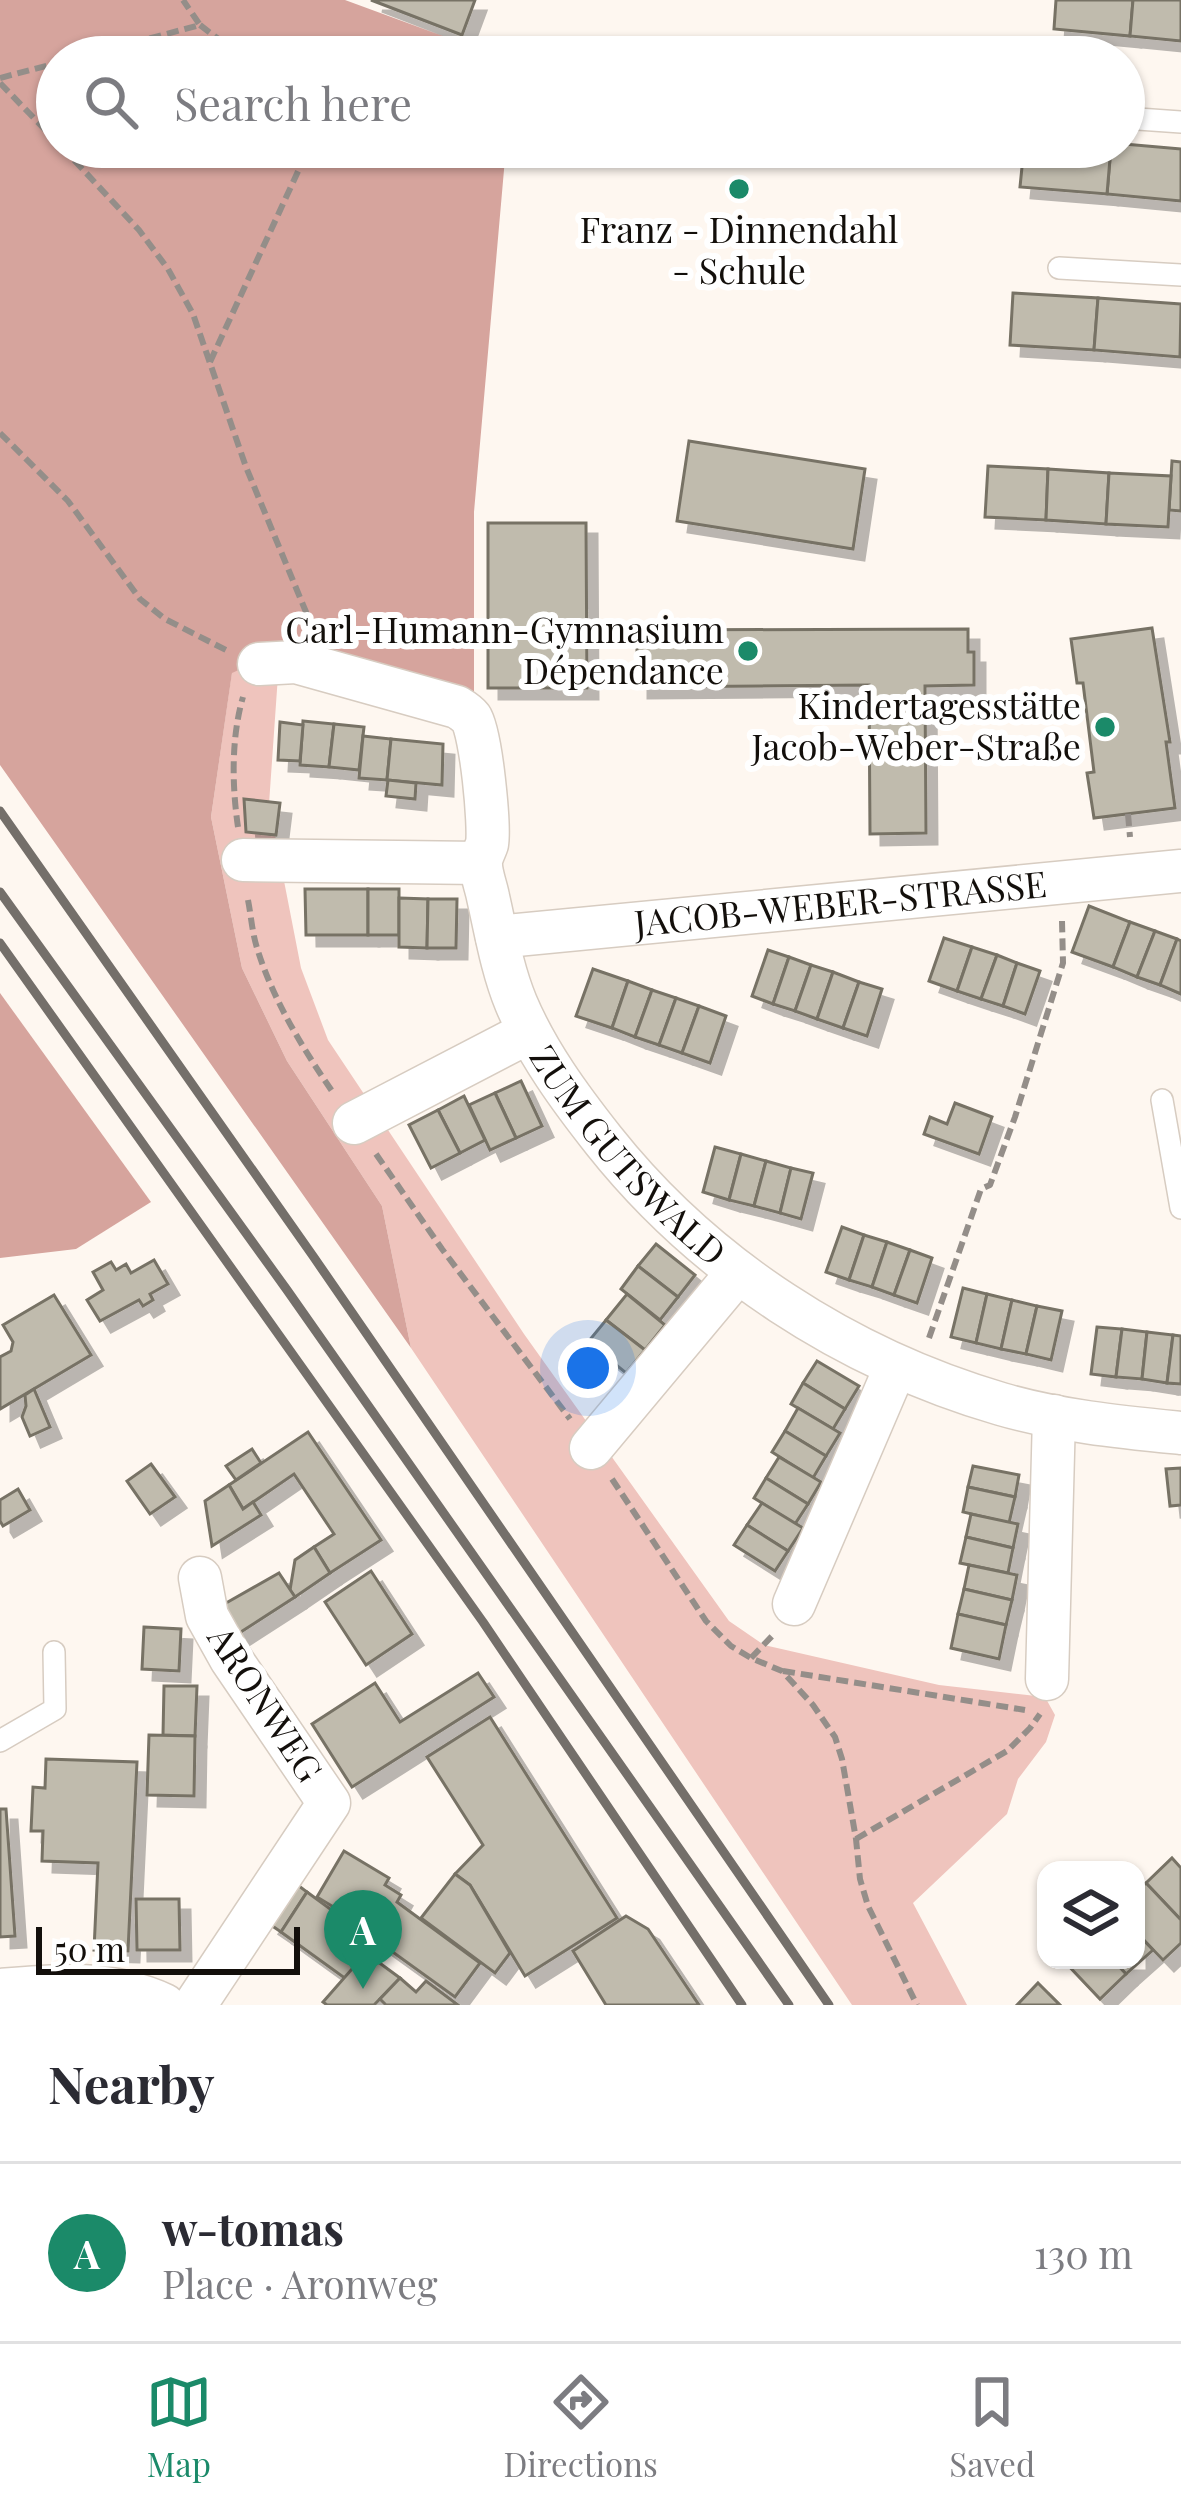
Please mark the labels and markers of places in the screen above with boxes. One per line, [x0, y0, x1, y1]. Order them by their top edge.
marker: Franz - Dinnendahl - Schule [726, 176, 752, 202]
place label: Franz - Dinnendahl - Schule [580, 204, 898, 293]
place label: Carl-Humann-Gymnasium Dépendance [285, 604, 724, 693]
marker: Carl-Humann-Gymnasium Dépendance [735, 638, 761, 664]
place label: Kindertagesstätte Jacob-Weber-Straße [750, 680, 1081, 769]
marker: Kindertagesstätte Jacob-Weber-Straße [1092, 714, 1118, 740]
pin: A [324, 1890, 402, 1989]

